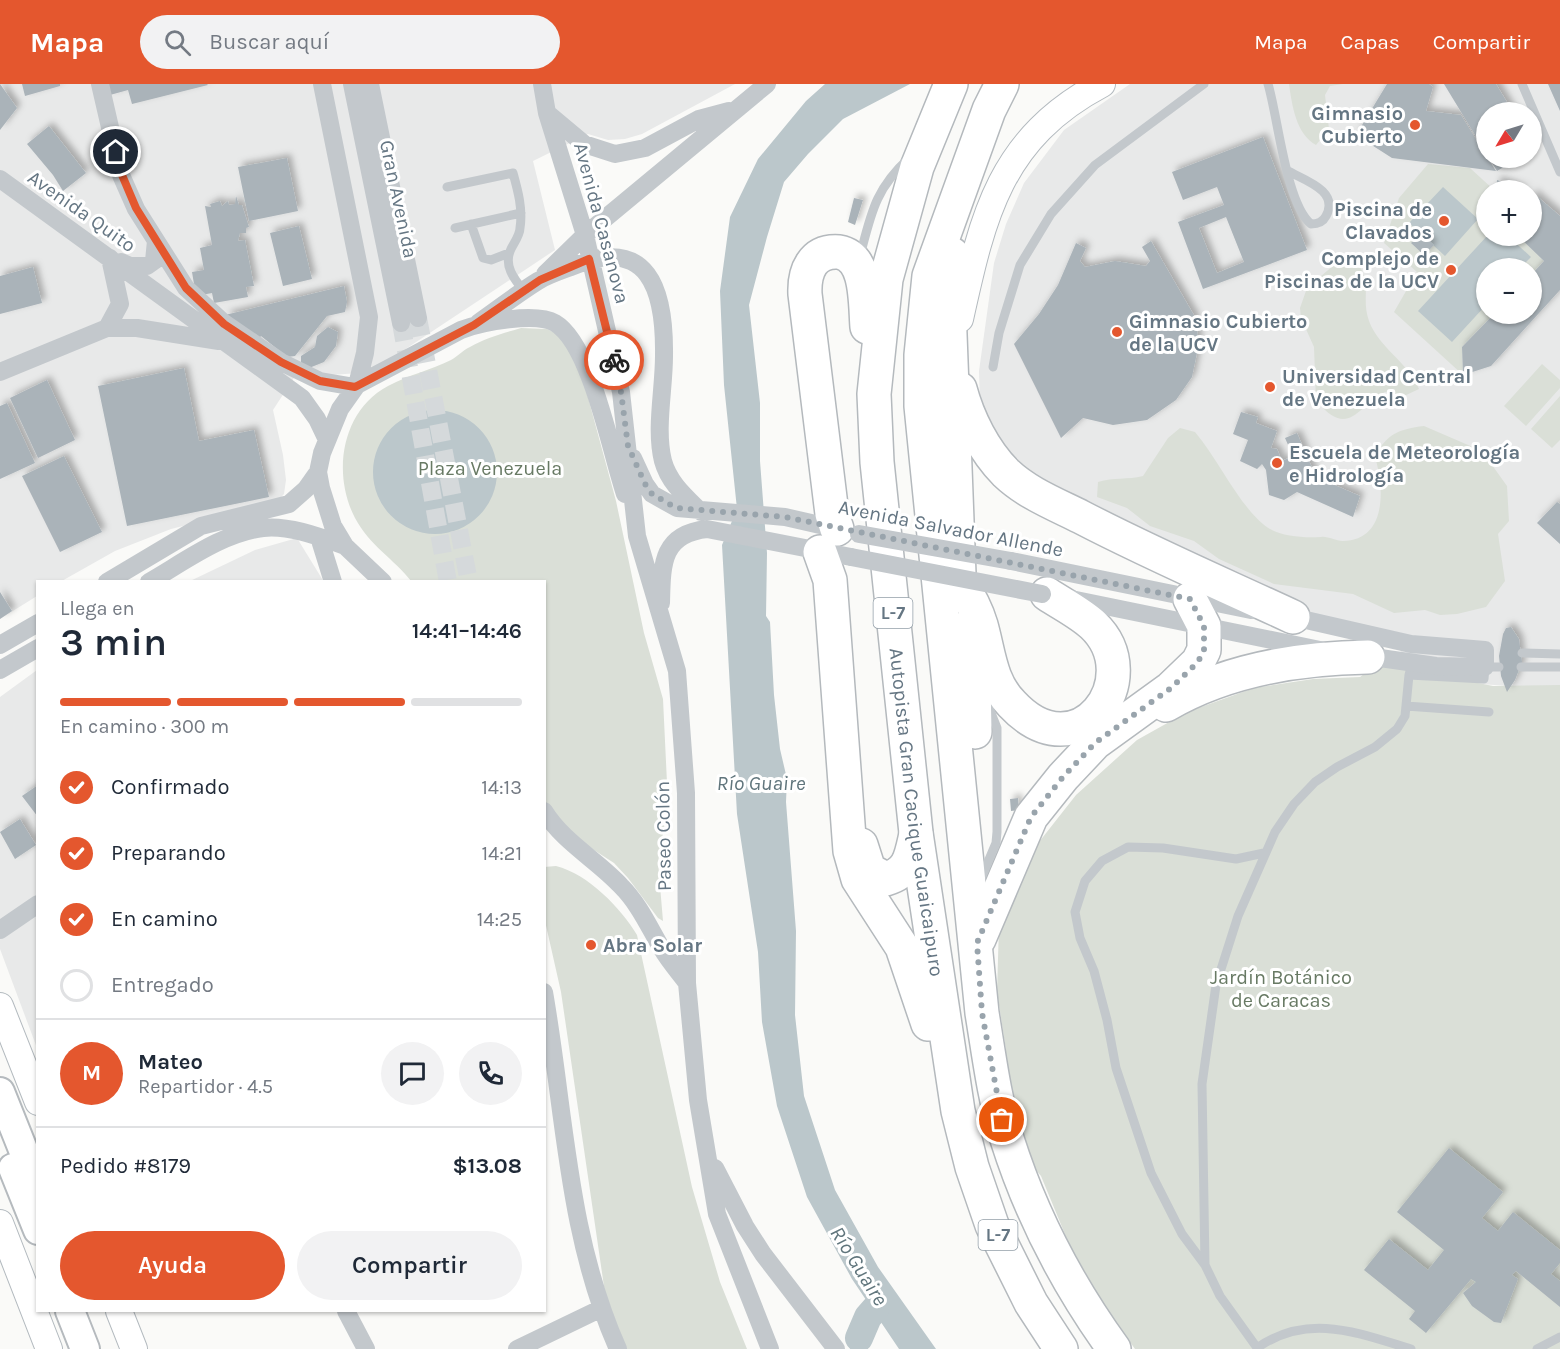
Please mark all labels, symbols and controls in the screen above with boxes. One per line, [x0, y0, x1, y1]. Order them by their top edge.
search box [140, 15, 560, 69]
text: Mapa [30, 26, 104, 59]
icon: search [161, 26, 194, 59]
text: Buscar aquí [209, 29, 329, 55]
text: Mapa [1254, 30, 1308, 54]
text: Capas [1341, 30, 1400, 54]
text: Compartir [1433, 30, 1530, 54]
place label: Gimnasio Cubierto [1311, 102, 1403, 148]
north arrow [1476, 102, 1542, 168]
map controls [1476, 102, 1542, 324]
marker: Gimnasio Cubierto [1408, 118, 1422, 132]
pin [90, 126, 141, 177]
icon: home [99, 135, 132, 168]
street label: Gran Avenida [375, 138, 422, 260]
street label: Avenida Casanova [569, 140, 634, 306]
street label: Avenida Quito [23, 166, 140, 257]
button: + [1476, 180, 1542, 246]
place label: Piscina de Clavados [1334, 198, 1432, 244]
marker: Piscina de Clavados [1437, 214, 1451, 228]
place label: Complejo de Piscinas de la UCV [1264, 247, 1439, 293]
button: − [1476, 258, 1542, 324]
marker: Complejo de Piscinas de la UCV [1444, 263, 1458, 277]
place label: Gimnasio Cubierto de la UCV [1129, 310, 1307, 356]
marker: Gimnasio Cubierto de la UCV [1110, 325, 1124, 339]
courier [584, 330, 644, 390]
icon: bike [598, 344, 631, 377]
place label: Universidad Central de Venezuela [1282, 365, 1471, 411]
marker: Universidad Central de Venezuela [1263, 380, 1277, 394]
place label: Escuela de Meteorología e Hidrología [1289, 441, 1520, 487]
marker: Escuela de Meteorología e Hidrología [1270, 456, 1284, 470]
park label: Plaza Venezuela [418, 457, 562, 480]
street label: Avenida Salvador Allende [836, 495, 1065, 562]
text: Llega en [60, 597, 135, 620]
road number: L-7 [874, 598, 912, 628]
text: 14:41–14:46 [412, 618, 522, 644]
text: 3 min [60, 619, 167, 665]
street label: Autopista Gran Cacique Guaicaipuro [885, 647, 949, 978]
text: En camino · 300 m [60, 715, 229, 738]
icon: check [60, 771, 93, 804]
water label: Río Guaire [717, 771, 806, 795]
text: Confirmado [111, 774, 230, 800]
text: 14:13 [481, 776, 522, 799]
street label: Paseo Colón [651, 781, 676, 891]
icon: check [60, 837, 93, 870]
text: Preparando [111, 840, 226, 866]
text: 14:21 [481, 842, 522, 865]
icon: check [60, 903, 93, 936]
text: En camino [111, 906, 218, 932]
text: 14:25 [477, 908, 522, 931]
place label: Abra Solar [603, 934, 702, 957]
marker: Abra Solar [584, 938, 598, 952]
park label: Jardín Botánico de Caracas [1210, 966, 1352, 1012]
text: Entregado [111, 972, 214, 998]
button: chat [381, 1042, 444, 1105]
button: phone [459, 1042, 522, 1105]
text: Mateo [138, 1049, 203, 1075]
text: M [82, 1060, 101, 1086]
text: Repartidor · 4.5 [138, 1075, 273, 1098]
pin [976, 1094, 1027, 1145]
icon: bag [985, 1103, 1018, 1136]
text: Pedido #8179 [60, 1153, 191, 1179]
text: $13.08 [452, 1153, 522, 1179]
road number: L-7 [978, 1220, 1018, 1250]
water label: Río Guaire [825, 1222, 893, 1310]
button: Ayuda [60, 1231, 285, 1300]
button: Compartir [297, 1231, 522, 1300]

